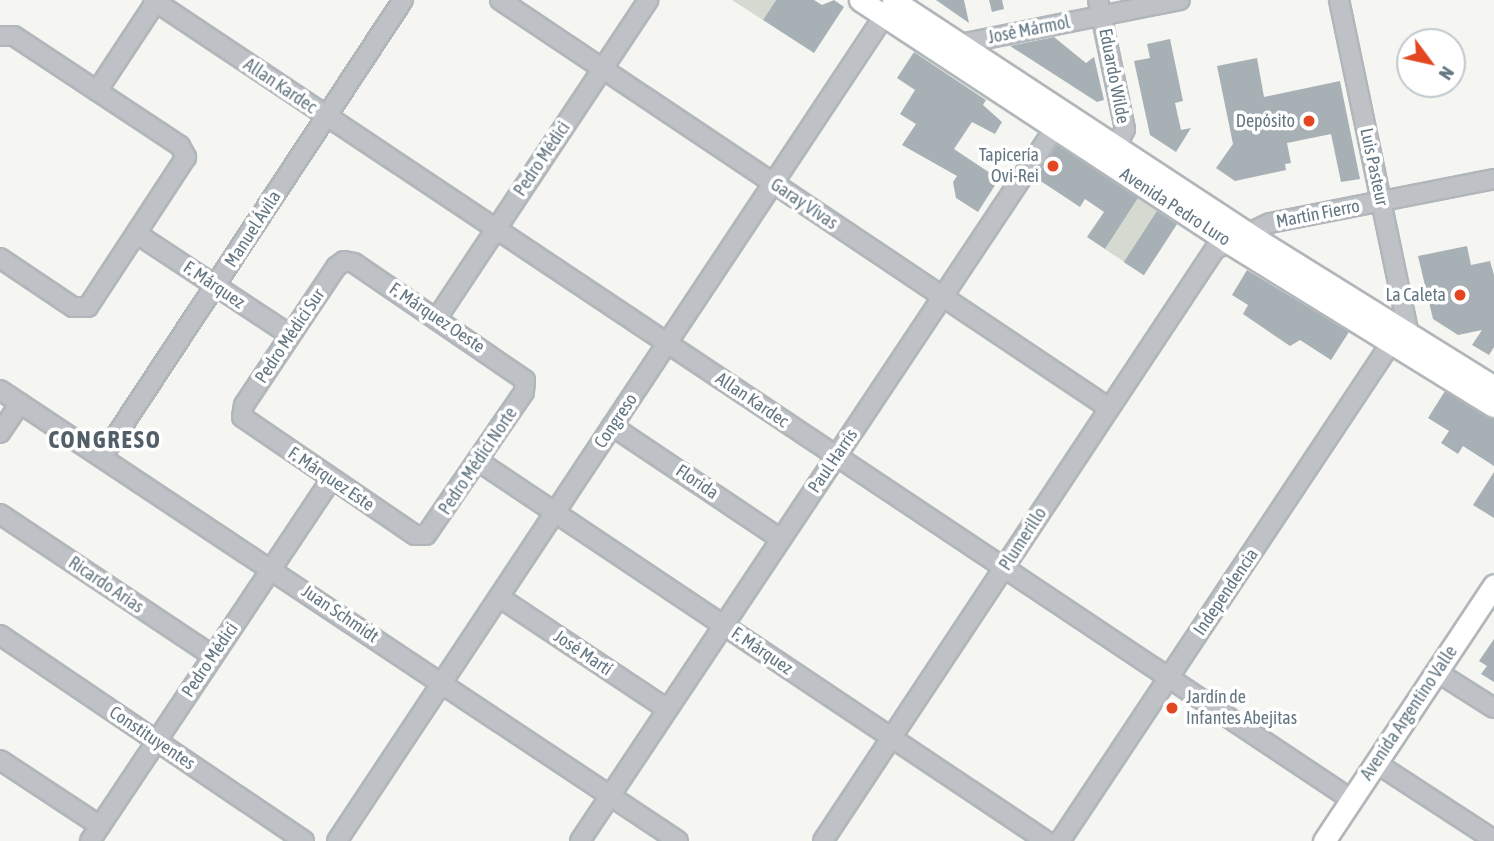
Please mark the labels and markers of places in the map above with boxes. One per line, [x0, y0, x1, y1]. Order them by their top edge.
place label: Depósito [1236, 110, 1295, 132]
marker: Depósito [1301, 113, 1317, 129]
place label: Tapicería Ovi-Rei [979, 145, 1039, 188]
marker: Tapicería Ovi-Rei [1045, 158, 1061, 174]
place label: La Caleta [1385, 284, 1446, 306]
marker: La Caleta [1452, 287, 1468, 303]
place label: Jardín de Infantes Abejitas [1186, 687, 1297, 730]
marker: Jardín de Infantes Abejitas [1164, 700, 1180, 716]

